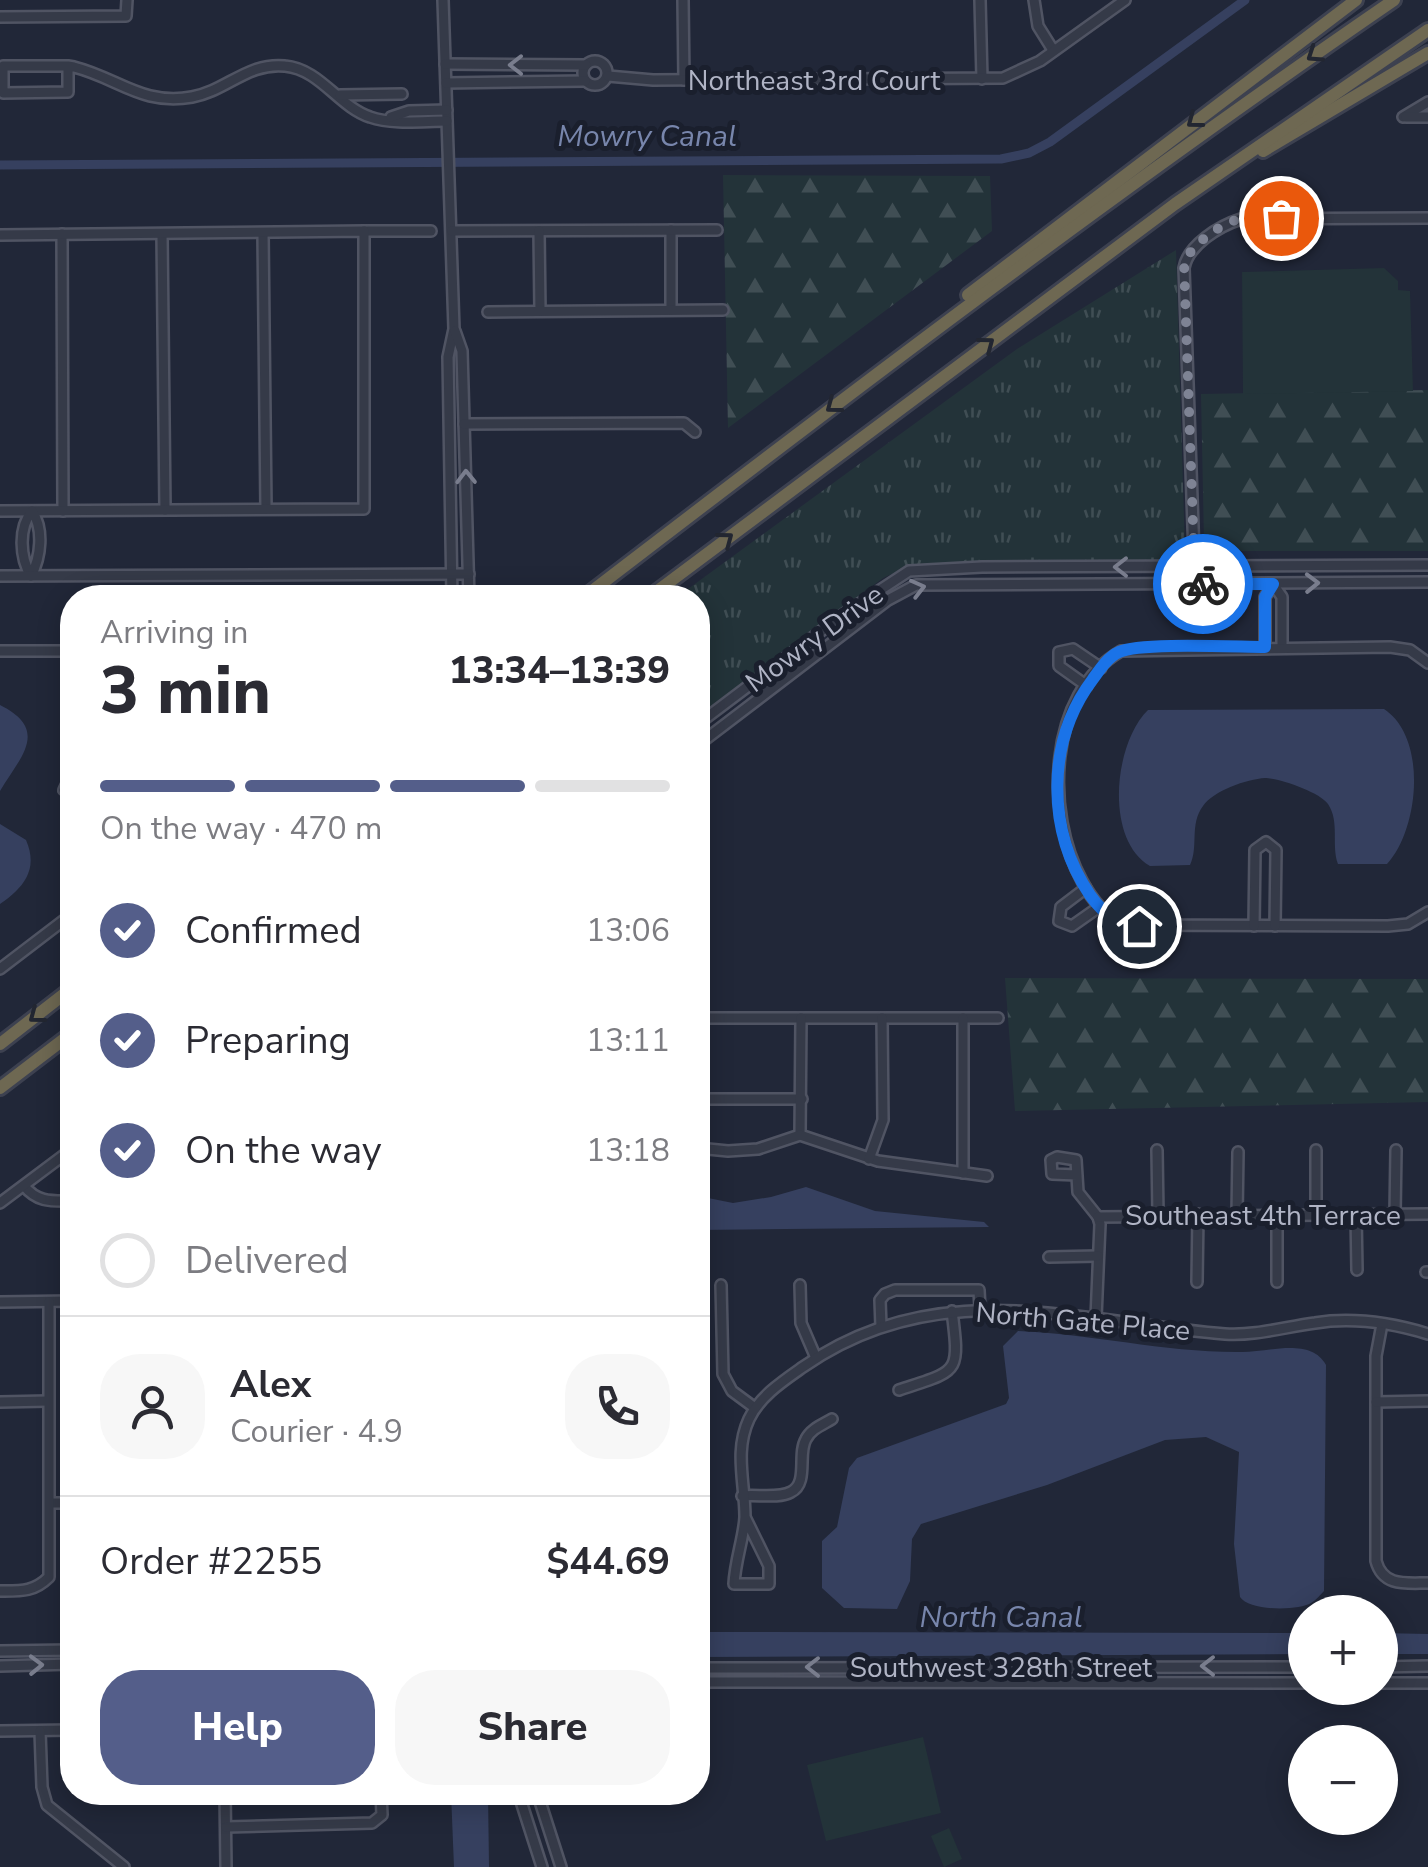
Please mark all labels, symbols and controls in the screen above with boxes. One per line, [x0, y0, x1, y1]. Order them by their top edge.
one-way arrow [1306, 43, 1325, 61]
one-way arrow [507, 54, 522, 76]
street label: Northeast 3rd Court [688, 62, 941, 100]
one-way arrow [1187, 110, 1205, 127]
water label: Mowry Canal [557, 116, 737, 157]
pin [1239, 176, 1324, 261]
icon: bag [1254, 191, 1309, 246]
one-way arrow [976, 339, 994, 356]
one-way arrow [826, 395, 844, 412]
one-way arrow [455, 468, 476, 484]
one-way arrow [715, 534, 733, 551]
courier [1153, 534, 1253, 634]
one-way arrow [1112, 556, 1128, 578]
icon: bike [1176, 557, 1231, 612]
one-way arrow [1306, 572, 1321, 594]
street label: Mowry Drive [738, 576, 891, 702]
one-way arrow [910, 579, 927, 600]
text: Arriving in [100, 611, 248, 654]
text: 13:34–13:39 [449, 645, 670, 696]
text: 3 min [100, 647, 271, 736]
text: On the way · 470 m [100, 807, 382, 850]
pin [1097, 884, 1182, 969]
icon: home [1112, 899, 1167, 954]
icon: check [100, 903, 155, 958]
text: Confirmed [185, 905, 362, 956]
text: 13:06 [586, 909, 670, 952]
one-way arrow [29, 1004, 47, 1022]
icon: check [100, 1013, 155, 1068]
text: Preparing [185, 1015, 351, 1066]
text: 13:11 [586, 1019, 670, 1062]
icon: check [100, 1123, 155, 1178]
text: On the way [185, 1125, 381, 1176]
text: 13:18 [586, 1129, 670, 1172]
street label: Southeast 4th Terrace [1125, 1197, 1401, 1235]
text: Delivered [185, 1235, 349, 1286]
street label: North Gate Place [974, 1294, 1192, 1350]
button: person [100, 1354, 205, 1459]
button: phone [565, 1354, 670, 1459]
text: Alex [230, 1359, 311, 1410]
text: Courier · 4.9 [230, 1410, 403, 1453]
text: Order #2255 [100, 1536, 322, 1587]
text: $44.69 [547, 1536, 670, 1587]
map controls [1288, 1595, 1398, 1835]
button: + [1288, 1595, 1398, 1705]
water label: North Canal [919, 1597, 1083, 1638]
street label: Southwest 328th Street [850, 1649, 1152, 1687]
one-way arrow [29, 1654, 45, 1675]
one-way arrow [804, 1656, 820, 1678]
one-way arrow [1199, 1656, 1215, 1677]
button: Help [100, 1670, 375, 1785]
button: Share [395, 1670, 670, 1785]
button: − [1288, 1725, 1398, 1835]

